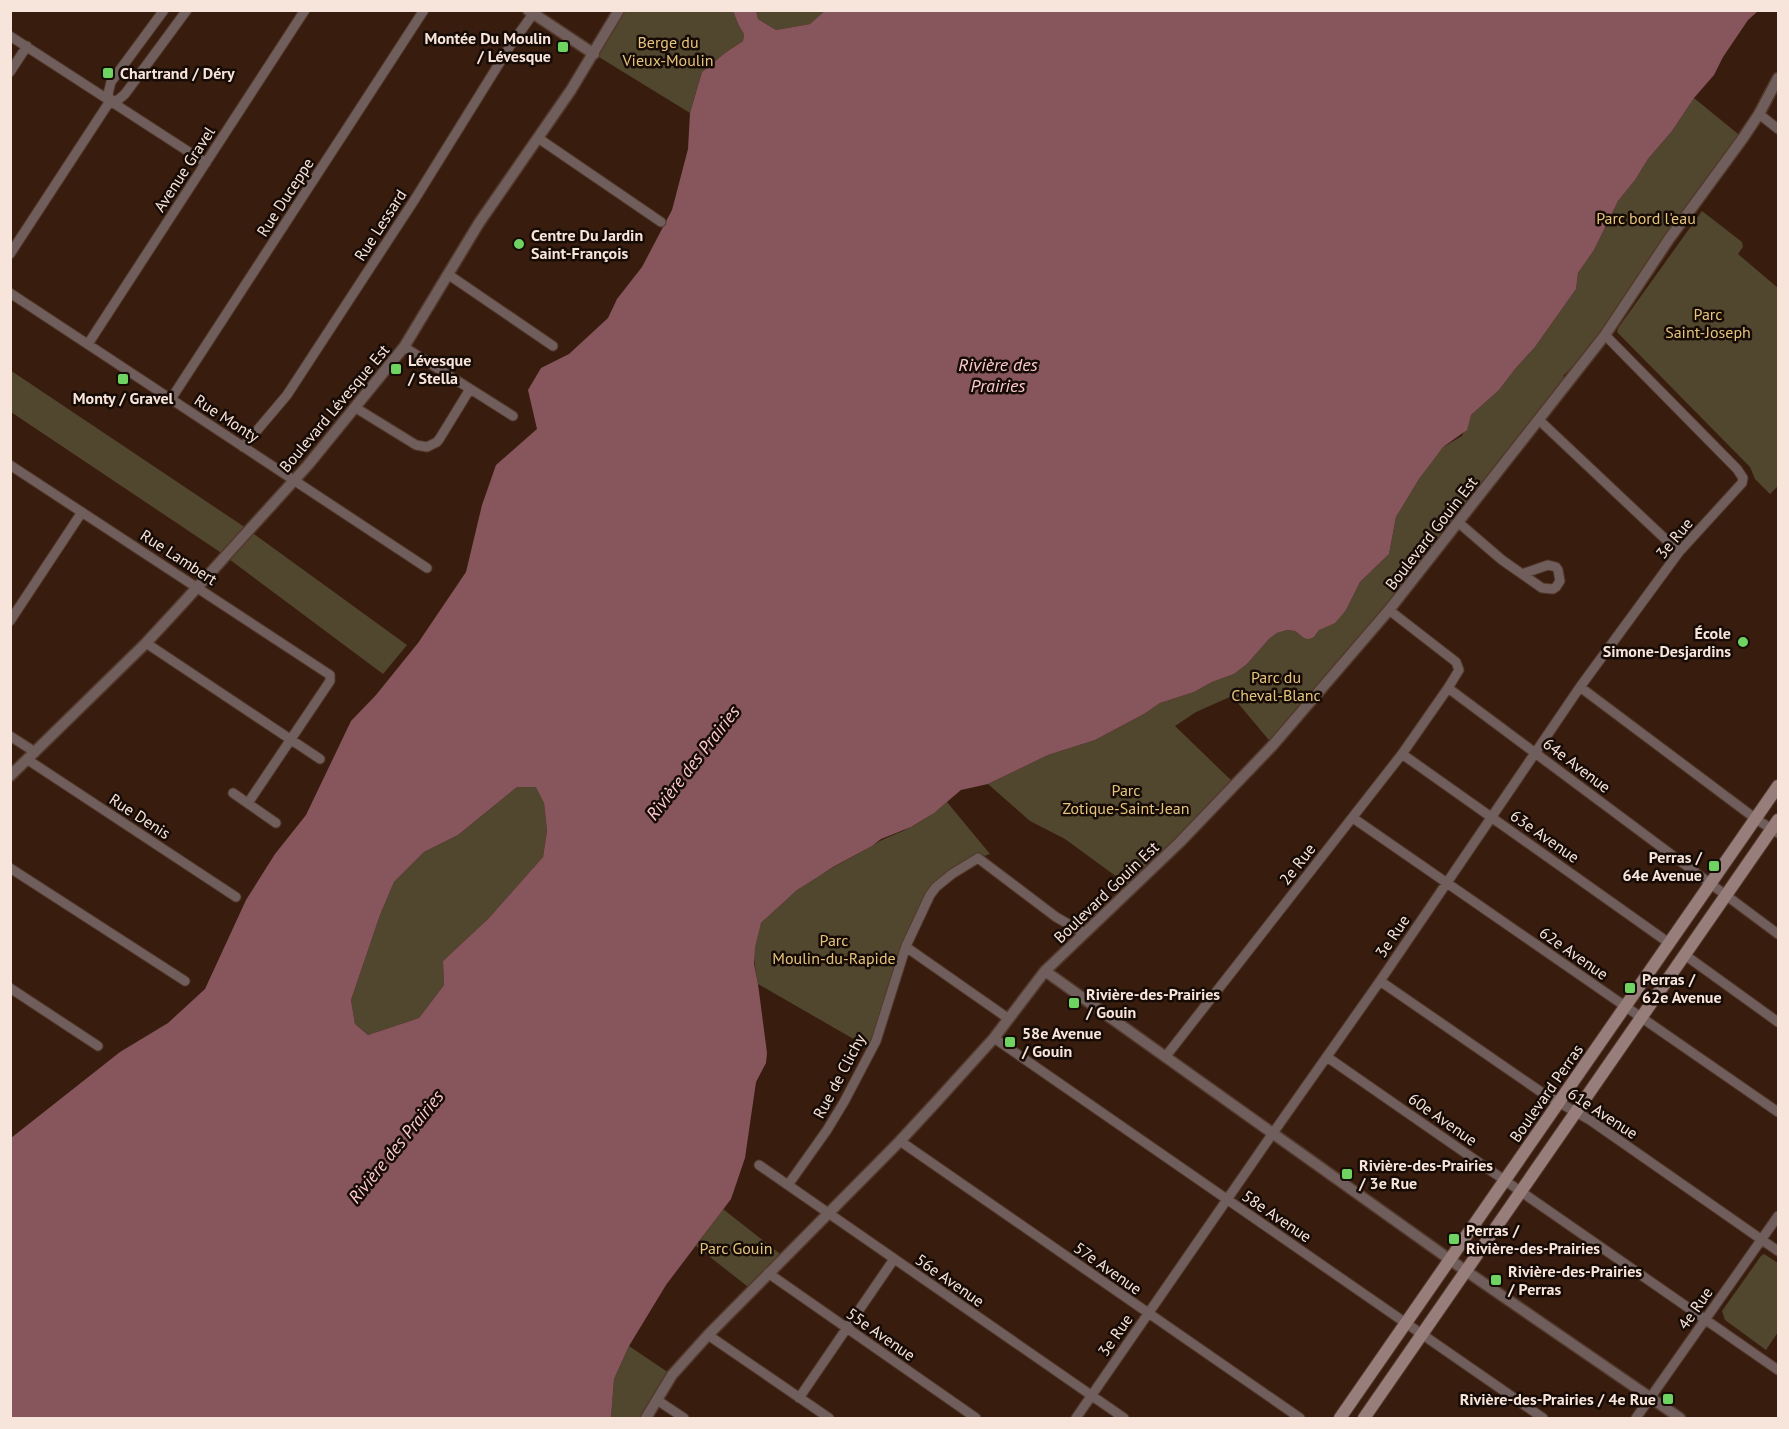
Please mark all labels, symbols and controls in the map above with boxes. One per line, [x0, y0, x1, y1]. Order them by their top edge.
place label: Montée Du Moulin / Lévesque [424, 28, 551, 66]
park label: Berge du Vieux-Moulin [622, 32, 713, 70]
marker: Montée Du Moulin / Lévesque [556, 40, 570, 54]
place label: Chartrand / Déry [120, 63, 235, 83]
marker: Chartrand / Déry [101, 66, 115, 80]
street label: Avenue Gravel [149, 122, 219, 215]
street label: Rue Duceppe [252, 154, 318, 240]
street label: Rue Lessard [349, 185, 411, 265]
park label: Parc bord l'eau [1596, 208, 1696, 228]
place label: Centre Du Jardin Saint-François [531, 225, 643, 263]
marker: Centre Du Jardin Saint-François [512, 237, 526, 251]
park label: Parc Saint-Joseph [1665, 304, 1751, 342]
street label: Boulevard Lévesque Est [275, 340, 394, 476]
place label: Lévesque / Stella [407, 350, 471, 388]
water label: Rivière des Prairies [958, 353, 1038, 397]
marker: Lévesque / Stella [389, 362, 403, 376]
marker: Monty / Gravel [116, 372, 130, 386]
place label: Monty / Gravel [73, 388, 174, 408]
street label: Rue Monty [191, 390, 264, 447]
street label: Boulevard Gouin Est [1381, 472, 1482, 594]
street label: 3e Rue [1651, 513, 1697, 563]
street label: Rue Lambert [137, 525, 222, 589]
place label: École Simone-Desjardins [1603, 623, 1731, 661]
marker: École Simone-Desjardins [1736, 635, 1750, 649]
park label: Parc du Cheval-Blanc [1231, 667, 1321, 705]
water label: Rivière des Prairies [641, 700, 745, 825]
street label: 64e Avenue [1539, 733, 1615, 797]
park label: Parc Zotique-Saint-Jean [1063, 780, 1189, 818]
street label: Rue Denis [106, 789, 174, 843]
street label: 63e Avenue [1507, 805, 1583, 867]
street label: Boulevard Gouin Est [1049, 836, 1163, 947]
street label: 2e Rue [1275, 839, 1319, 889]
place label: Perras / 64e Avenue [1622, 847, 1702, 885]
marker: Perras / 64e Avenue [1707, 859, 1721, 873]
street label: 3e Rue [1371, 911, 1413, 961]
street label: 62e Avenue [1536, 922, 1612, 984]
park label: Parc Moulin-du-Rapide [772, 930, 896, 968]
place label: Perras / 62e Avenue [1642, 969, 1722, 1007]
marker: Perras / 62e Avenue [1623, 981, 1637, 995]
place label: Rivière-des-Prairies / Gouin [1085, 984, 1220, 1022]
marker: Rivière-des-Prairies / Gouin [1067, 996, 1081, 1010]
place label: 58e Avenue / Gouin [1021, 1023, 1102, 1061]
street label: Rue de Clichy [808, 1030, 870, 1122]
marker: 58e Avenue / Gouin [1003, 1035, 1017, 1049]
street label: Boulevard Perras [1505, 1040, 1587, 1146]
street label: 61e Avenue [1564, 1083, 1642, 1143]
water label: Rivière des Prairies [343, 1085, 449, 1208]
street label: 60e Avenue [1405, 1088, 1481, 1150]
place label: Rivière-des-Prairies / 3e Rue [1358, 1155, 1493, 1193]
marker: Rivière-des-Prairies / 3e Rue [1340, 1167, 1354, 1181]
street label: 58e Avenue [1239, 1186, 1315, 1246]
place label: Perras / Rivière-des-Prairies [1466, 1220, 1600, 1258]
marker: Perras / Rivière-des-Prairies [1447, 1232, 1461, 1246]
street label: 57e Avenue [1070, 1237, 1146, 1299]
park label: Parc Gouin [700, 1238, 772, 1258]
street label: 56e Avenue [912, 1249, 988, 1311]
place label: Rivière-des-Prairies / Perras [1507, 1261, 1642, 1299]
marker: Rivière-des-Prairies / Perras [1489, 1273, 1503, 1287]
street label: 4e Rue [1673, 1283, 1717, 1333]
street label: 55e Avenue [843, 1303, 919, 1365]
street label: 3e Rue [1093, 1310, 1137, 1360]
place label: Rivière-des-Prairies / 4e Rue [1460, 1389, 1656, 1409]
marker: Rivière-des-Prairies / 4e Rue [1661, 1392, 1675, 1406]

